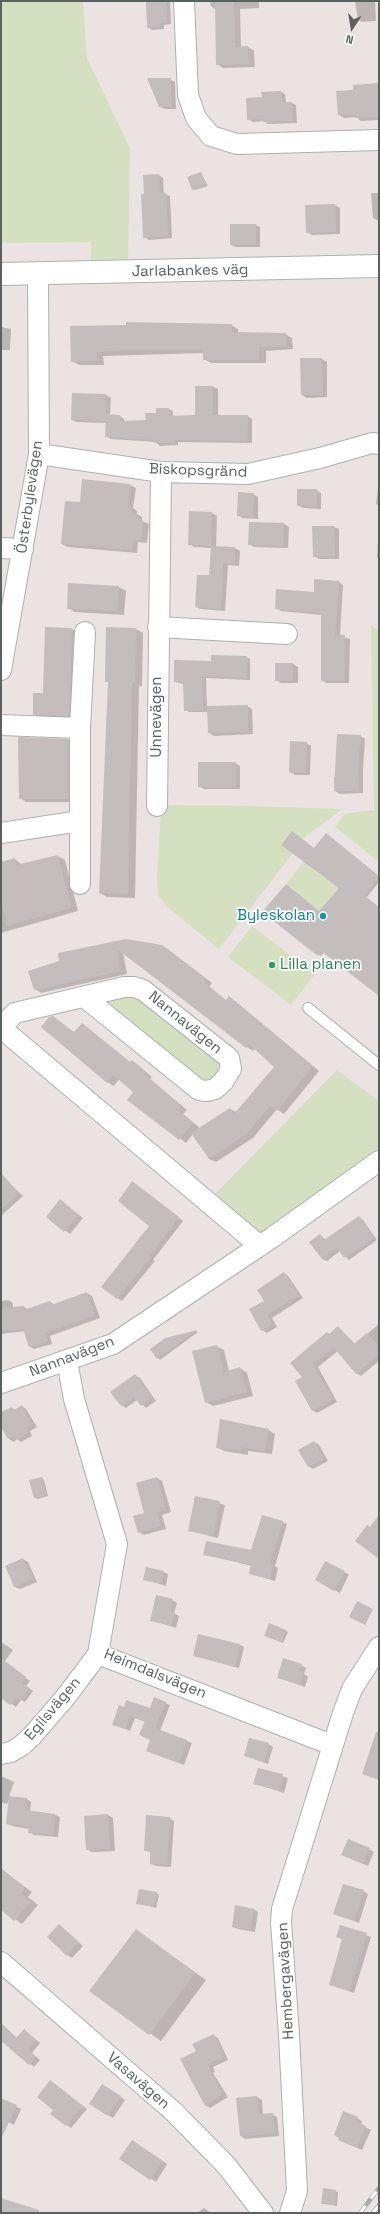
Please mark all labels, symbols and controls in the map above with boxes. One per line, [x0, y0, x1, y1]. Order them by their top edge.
north arrow [332, 8, 372, 48]
text: N [344, 32, 355, 47]
street label: Jarlabankes väg [131, 261, 249, 281]
street label: Österbylevägen [13, 439, 47, 555]
street label: Biskopsgränd [148, 460, 248, 482]
street label: Unnevägen [148, 677, 166, 757]
place label: Byleskolan [237, 907, 315, 925]
marker: Byleskolan [318, 911, 328, 921]
place label: Lilla planen [280, 956, 361, 974]
marker: Lilla planen [267, 960, 277, 970]
street label: Nannavägen [145, 988, 225, 1058]
street label: Nannavägen [27, 1333, 117, 1381]
street label: Heimdalsvägen [101, 1645, 209, 1703]
street label: Egilsvägen [21, 1674, 85, 1744]
street label: Hembergavägen [274, 1922, 298, 2040]
street label: Vasavägen [103, 2049, 173, 2113]

